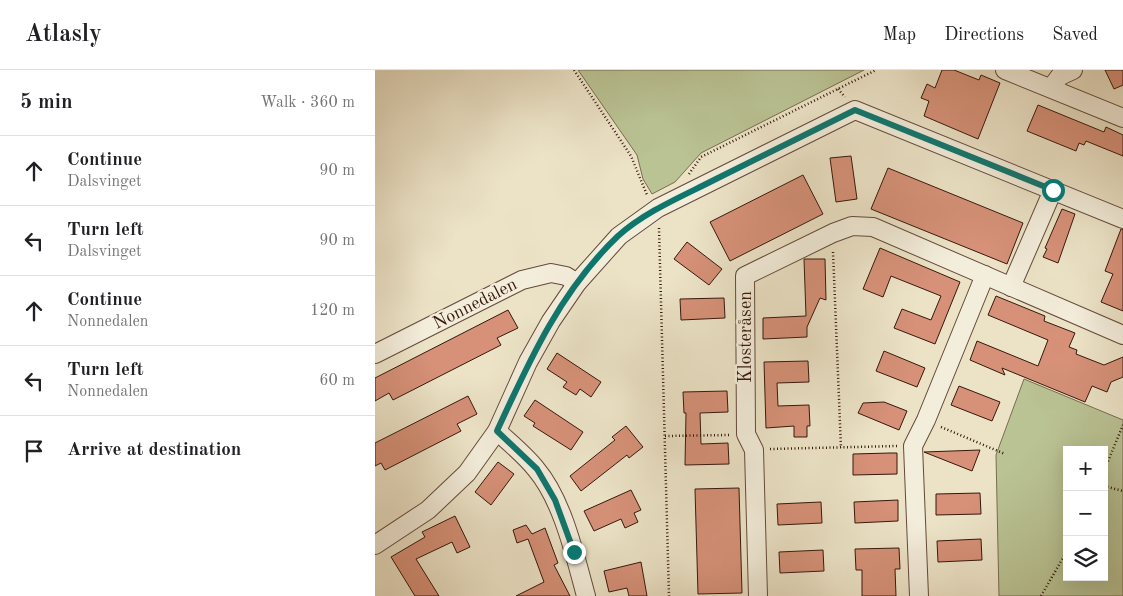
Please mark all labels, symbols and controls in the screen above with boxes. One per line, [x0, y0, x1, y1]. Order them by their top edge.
text: Atlasly [25, 23, 102, 47]
text: Map [883, 26, 916, 44]
text: Directions [944, 26, 1024, 44]
text: Saved [1052, 26, 1098, 44]
text: 5 min [20, 92, 73, 113]
text: Walk · 360 m [260, 95, 355, 111]
text: Continue [67, 151, 142, 170]
icon: ahead [20, 157, 48, 185]
text: 90 m [319, 163, 355, 179]
text: Dalsvinget [67, 174, 142, 190]
route start [1042, 179, 1065, 202]
text: Turn left [67, 221, 144, 240]
icon: left [20, 227, 48, 255]
text: 90 m [319, 233, 355, 249]
text: Dalsvinget [67, 244, 142, 260]
street label: Nonnedalen [430, 275, 520, 333]
text: Continue [67, 291, 142, 310]
street label: Klosteråsen [737, 291, 755, 383]
icon: ahead [20, 297, 48, 325]
text: 120 m [310, 303, 355, 319]
text: Nonnedalen [67, 314, 148, 330]
text: Turn left [67, 361, 144, 380]
icon: left [20, 367, 48, 395]
text: 60 m [319, 373, 355, 389]
text: Nonnedalen [67, 384, 148, 400]
icon: arrive [20, 437, 48, 465]
text: Arrive at destination [67, 441, 241, 460]
map controls [1063, 446, 1108, 581]
button: + [1063, 446, 1108, 491]
button: − [1063, 491, 1108, 536]
button: layers [1063, 536, 1108, 581]
route end [563, 541, 586, 564]

